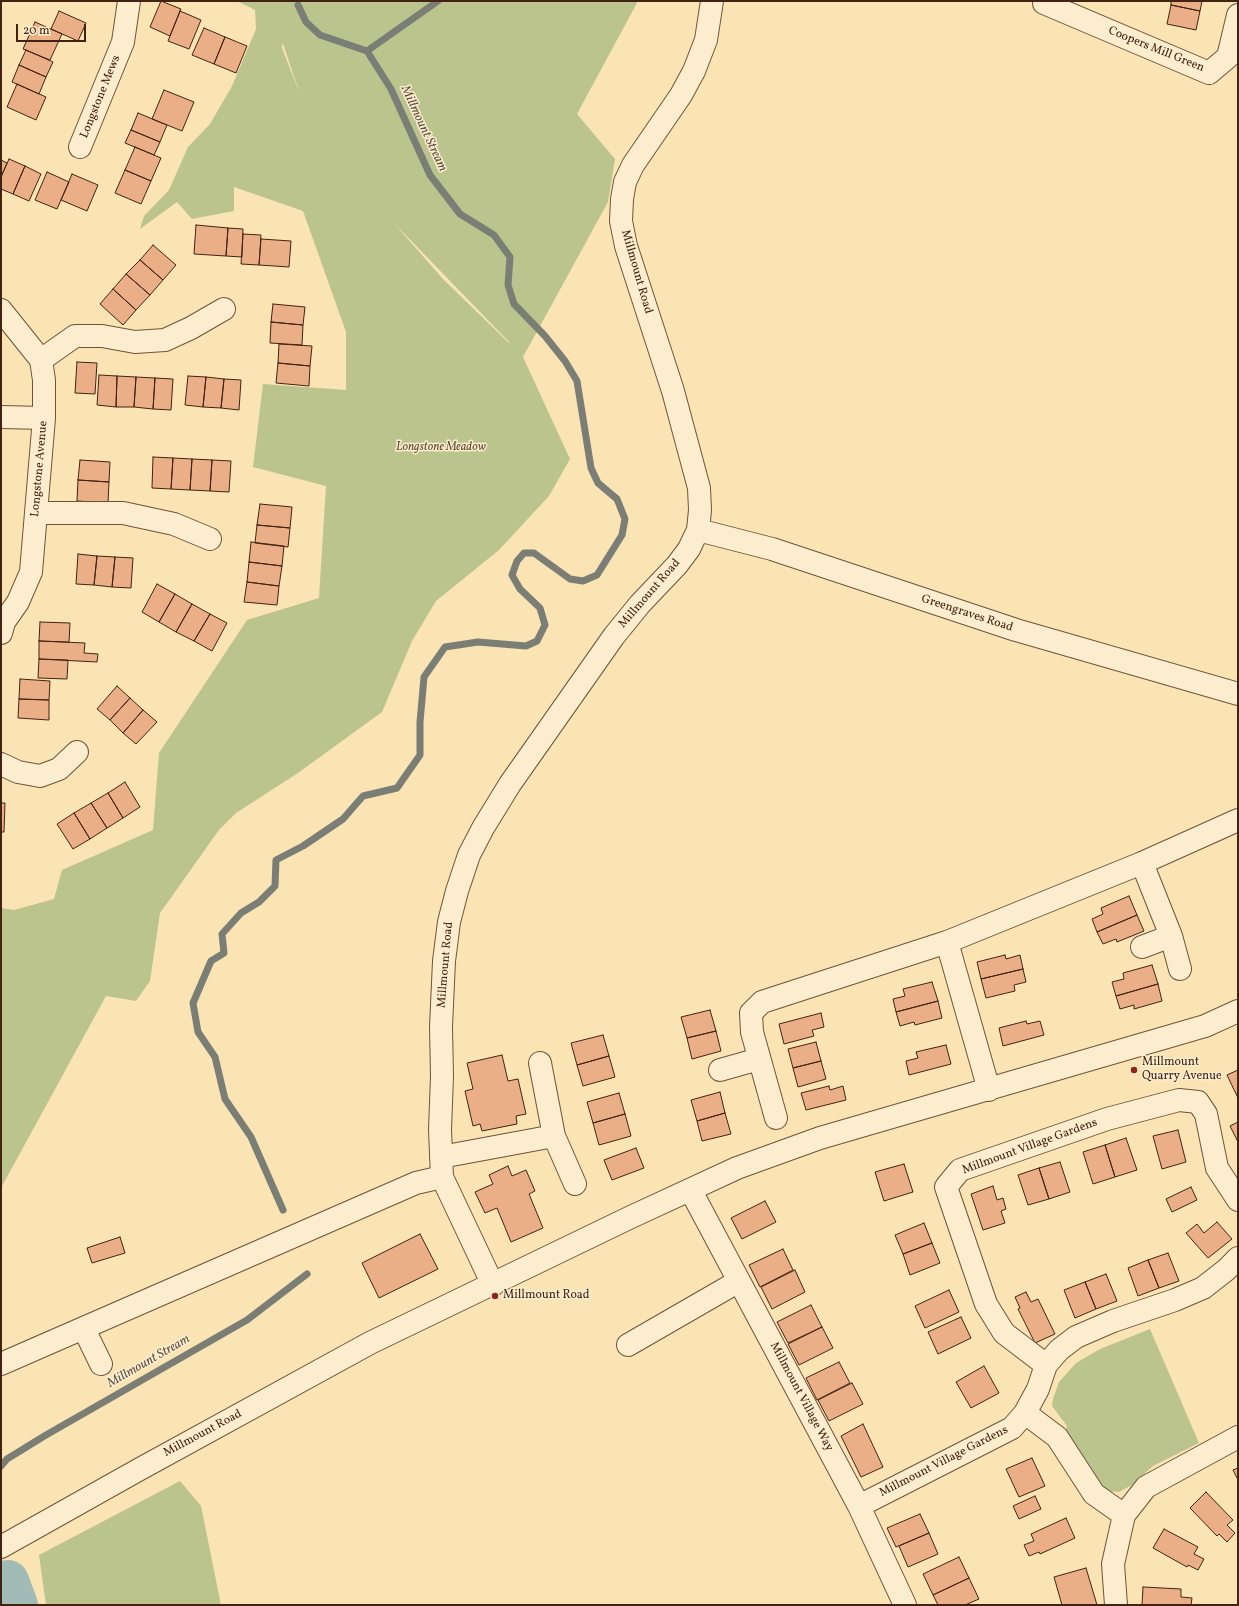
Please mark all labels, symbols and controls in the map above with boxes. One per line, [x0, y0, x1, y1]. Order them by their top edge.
scale bar [18, 16, 88, 42]
text: 20 m [23, 23, 50, 39]
street label: Coopers Mill Green [1106, 24, 1206, 76]
street label: Longstone Mews [78, 53, 124, 141]
water label: Millmount Stream [396, 84, 450, 174]
street label: Millmount Road [617, 228, 655, 316]
street label: Longstone Avenue [29, 420, 51, 518]
park label: Longstone Meadow [396, 441, 486, 455]
street label: Millmount Road [616, 557, 684, 631]
street label: Greengraves Road [919, 592, 1015, 636]
street label: Millmount Road [435, 921, 457, 1009]
place label: Millmount Quarry Avenue [1142, 1056, 1222, 1084]
marker: Millmount Quarry Avenue [1129, 1065, 1139, 1075]
street label: Millmount Village Gardens [961, 1116, 1099, 1178]
place label: Millmount Road [503, 1289, 590, 1303]
marker: Millmount Road [490, 1291, 500, 1301]
water label: Millmount Stream [105, 1332, 193, 1392]
street label: Millmount Village Way [766, 1340, 836, 1454]
street label: Millmount Road [161, 1407, 245, 1461]
street label: Millmount Village Gardens [877, 1423, 1011, 1501]

